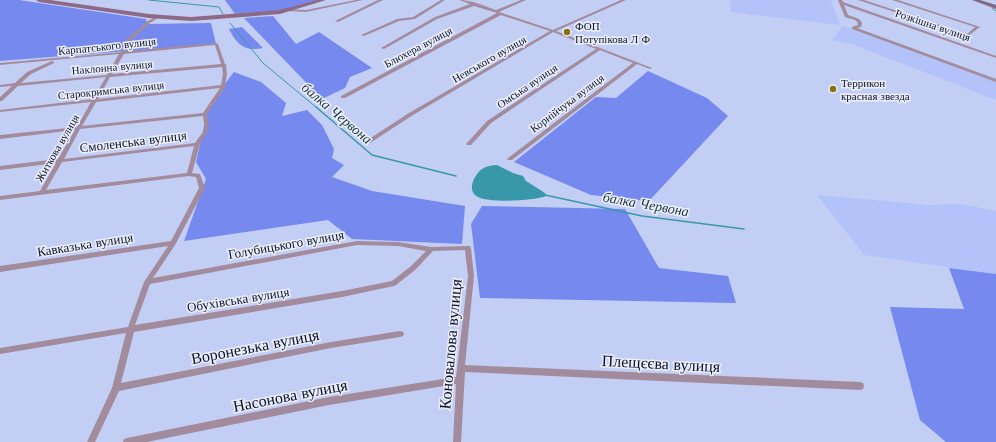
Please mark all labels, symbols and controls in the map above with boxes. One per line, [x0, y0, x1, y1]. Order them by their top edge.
street label: Розкішна вулиця [894, 6, 972, 44]
place label: ФОП Потупікова Л Ф [575, 19, 650, 46]
street label: Блюхера вулиця [381, 23, 455, 71]
marker: ФОП Потупікова Л Ф [562, 27, 572, 37]
street label: Невського вулиця [449, 32, 529, 86]
street label: Карпатського вулиця [57, 34, 157, 58]
street label: Наклонна вулиця [71, 56, 153, 78]
street label: Омська вулиця [494, 61, 560, 111]
street label: Корнійчука вулиця [527, 71, 607, 135]
place label: Террикон красная звезда [841, 76, 910, 103]
street label: Старокримська вулиця [57, 77, 165, 103]
water label: балка Червона [298, 78, 376, 148]
marker: Террикон красная звезда [828, 84, 838, 94]
street label: Житкова вулиця [32, 112, 82, 184]
street label: Смоленська вулиця [79, 126, 188, 156]
water label: балка Червона [602, 188, 690, 220]
street label: Голубицького вулиця [227, 226, 345, 263]
street label: Кавказька вулиця [36, 229, 134, 260]
street label: Коновалова вулиця [434, 277, 466, 410]
street label: Обухівська вулиця [186, 283, 291, 316]
street label: Воронезька вулиця [189, 324, 321, 368]
street label: Плещєєва вулиця [601, 350, 721, 376]
street label: Насонова вулиця [231, 374, 350, 416]

